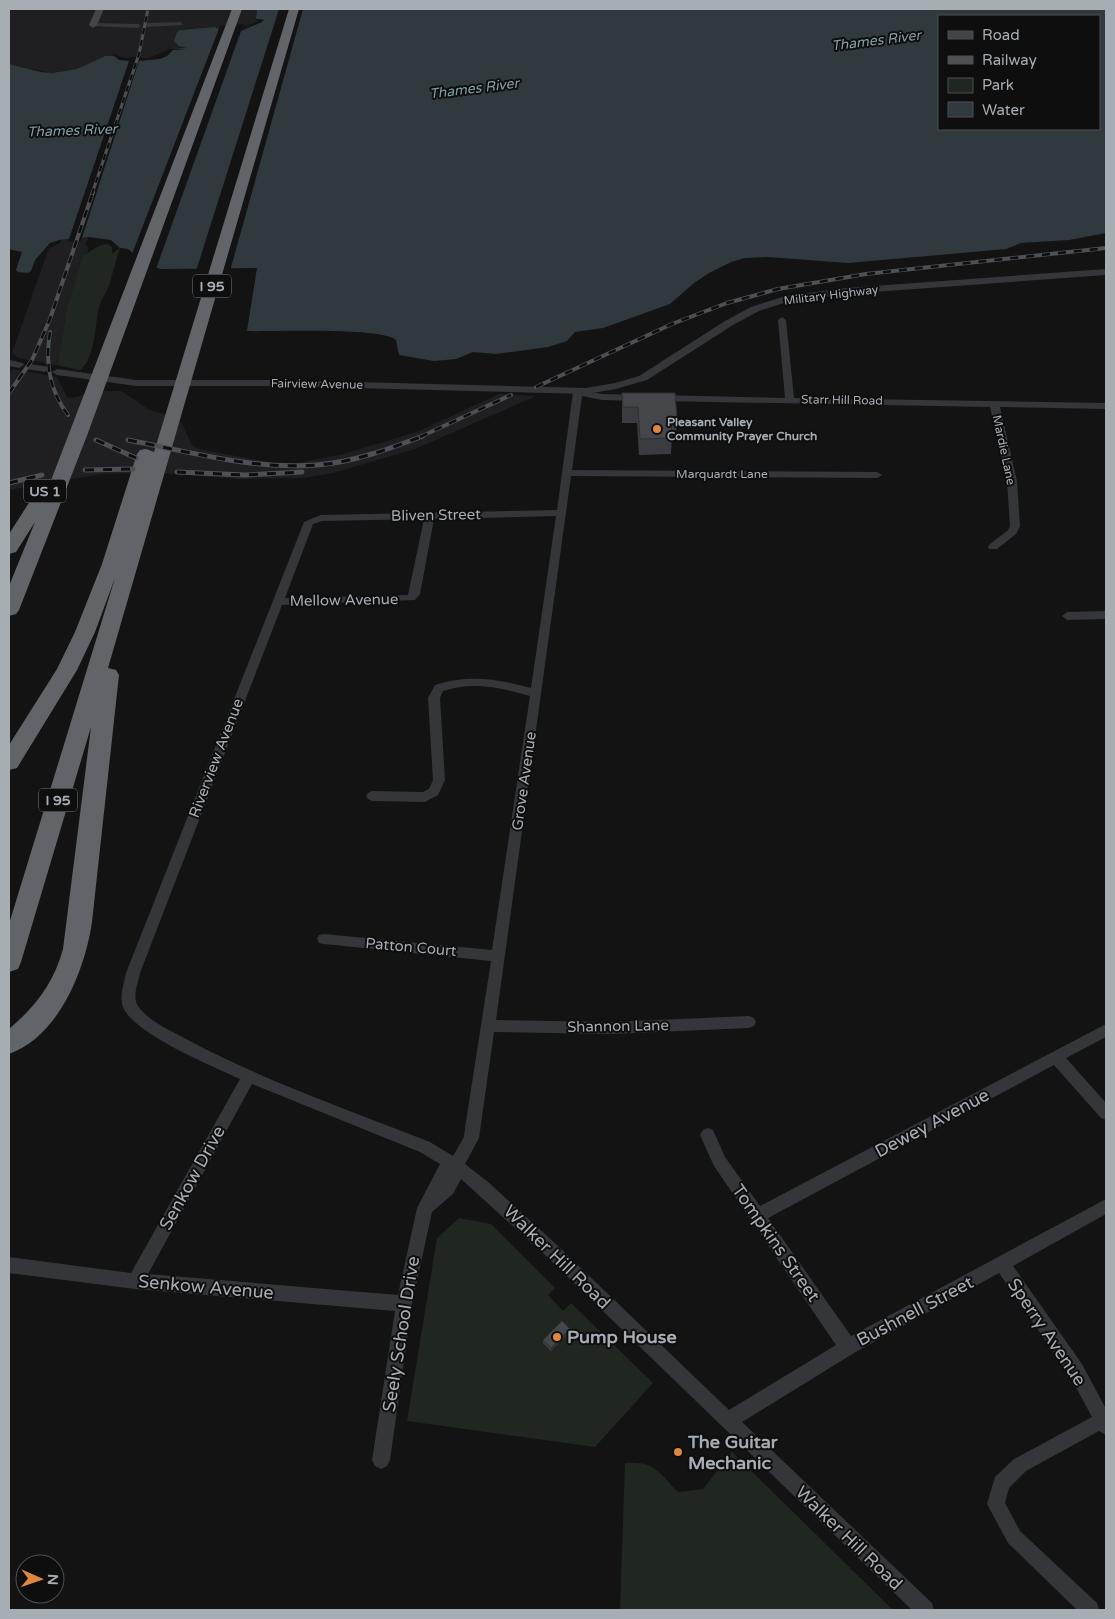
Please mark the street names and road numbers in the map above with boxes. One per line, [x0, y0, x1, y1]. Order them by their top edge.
road number: I 95 [193, 274, 231, 298]
street label: Military Highway [783, 282, 880, 308]
street label: Fairview Avenue [271, 376, 364, 392]
street label: Starr Hill Road [801, 392, 883, 408]
street label: Mardie Lane [990, 414, 1018, 486]
street label: Marquardt Lane [676, 467, 768, 481]
road number: US 1 [24, 480, 66, 502]
street label: Bliven Street [391, 505, 481, 525]
street label: Mellow Avenue [289, 590, 399, 610]
street label: Riverview Avenue [185, 696, 247, 820]
street label: Grove Avenue [508, 730, 540, 832]
road number: I 95 [39, 788, 77, 812]
street label: Patton Court [365, 934, 458, 960]
street label: Shannon Lane [567, 1016, 669, 1036]
street label: Dewey Avenue [871, 1084, 993, 1162]
street label: Senkow Drive [154, 1122, 230, 1234]
street label: Tompkins Street [727, 1180, 825, 1306]
street label: Walker Hill Road [499, 1200, 615, 1314]
street label: Seely School Drive [378, 1255, 424, 1413]
street label: Senkow Avenue [137, 1270, 275, 1304]
street label: Bushnell Street [853, 1271, 977, 1351]
street label: Sperry Avenue [1003, 1274, 1091, 1390]
street label: Walker Hill Road [791, 1481, 907, 1595]

